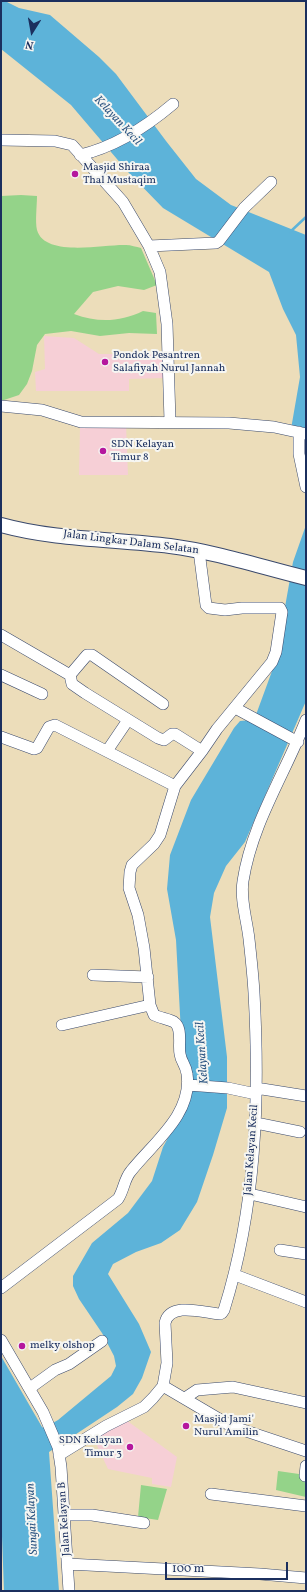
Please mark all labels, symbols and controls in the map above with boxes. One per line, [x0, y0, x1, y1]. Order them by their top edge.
north arrow [12, 12, 52, 52]
text: N [24, 36, 35, 52]
water label: Kelayan Kecil [90, 93, 144, 149]
place label: Masjid Shiraa Thal Mustaqim [83, 161, 156, 187]
marker: Masjid Shiraa Thal Mustaqim [70, 169, 80, 179]
place label: Pondok Pesantren Salafiyah Nurul Jannah [113, 349, 225, 375]
marker: Pondok Pesantren Salafiyah Nurul Jannah [100, 357, 110, 367]
place label: SDN Kelayan Timur 8 [111, 438, 174, 464]
marker: SDN Kelayan Timur 8 [98, 446, 108, 456]
street label: Jalan Lingkar Dalam Selatan [62, 528, 200, 558]
water label: Kelayan Kecil [194, 1021, 212, 1085]
street label: Jalan Kelayan Kecil [242, 1104, 262, 1196]
place label: melky olshop [30, 1339, 95, 1353]
marker: melky olshop [17, 1341, 27, 1351]
place label: Masjid Jami' Nurul Amilin [194, 1413, 259, 1439]
marker: Masjid Jami' Nurul Amilin [181, 1421, 191, 1431]
place label: SDN Kelayan Timur 3 [59, 1434, 122, 1460]
marker: SDN Kelayan Timur 3 [125, 1442, 135, 1452]
street label: Jalan Kelayan B [56, 1481, 74, 1557]
water label: Sungai Kelayan [24, 1483, 42, 1555]
scale bar [167, 1554, 290, 1580]
text: 100 m [172, 1561, 204, 1577]

